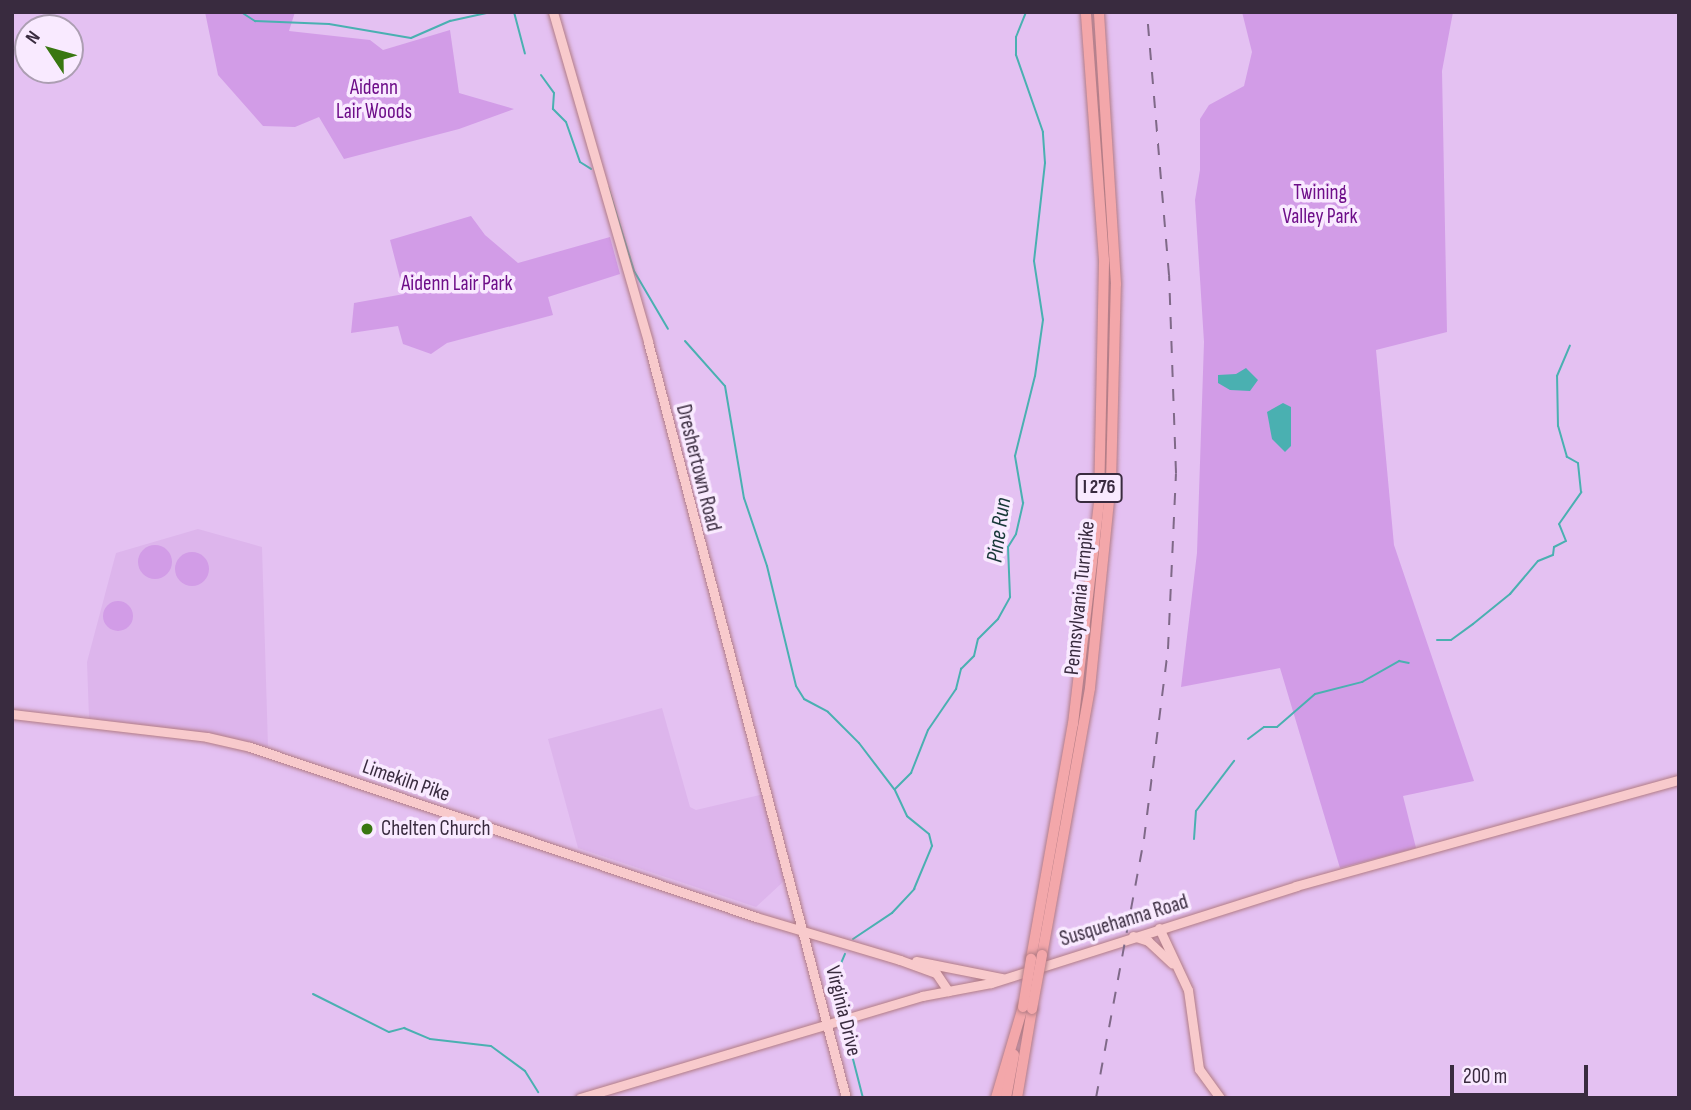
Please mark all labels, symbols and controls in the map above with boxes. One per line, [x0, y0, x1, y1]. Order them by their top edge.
north arrow [14, 14, 84, 84]
text: N [21, 27, 46, 48]
park label: Aidenn Lair Woods [336, 75, 412, 125]
park label: Twining Valley Park [1282, 180, 1358, 230]
park label: Aidenn Lair Park [401, 271, 513, 297]
street label: Dreshertown Road [670, 402, 726, 534]
road number: I 276 [1074, 472, 1124, 503]
water label: Pine Run [981, 496, 1017, 564]
street label: Pennsylvania Turnpike [1059, 520, 1101, 676]
street label: Limekiln Pike [359, 754, 453, 808]
place label: Chelten Church [381, 816, 491, 842]
marker: Chelten Church [359, 821, 375, 837]
street label: Susquehanna Road [1057, 890, 1191, 952]
street label: Virginia Drive [820, 963, 866, 1059]
scale bar [1453, 1050, 1591, 1094]
text: 200 m [1463, 1064, 1507, 1089]

